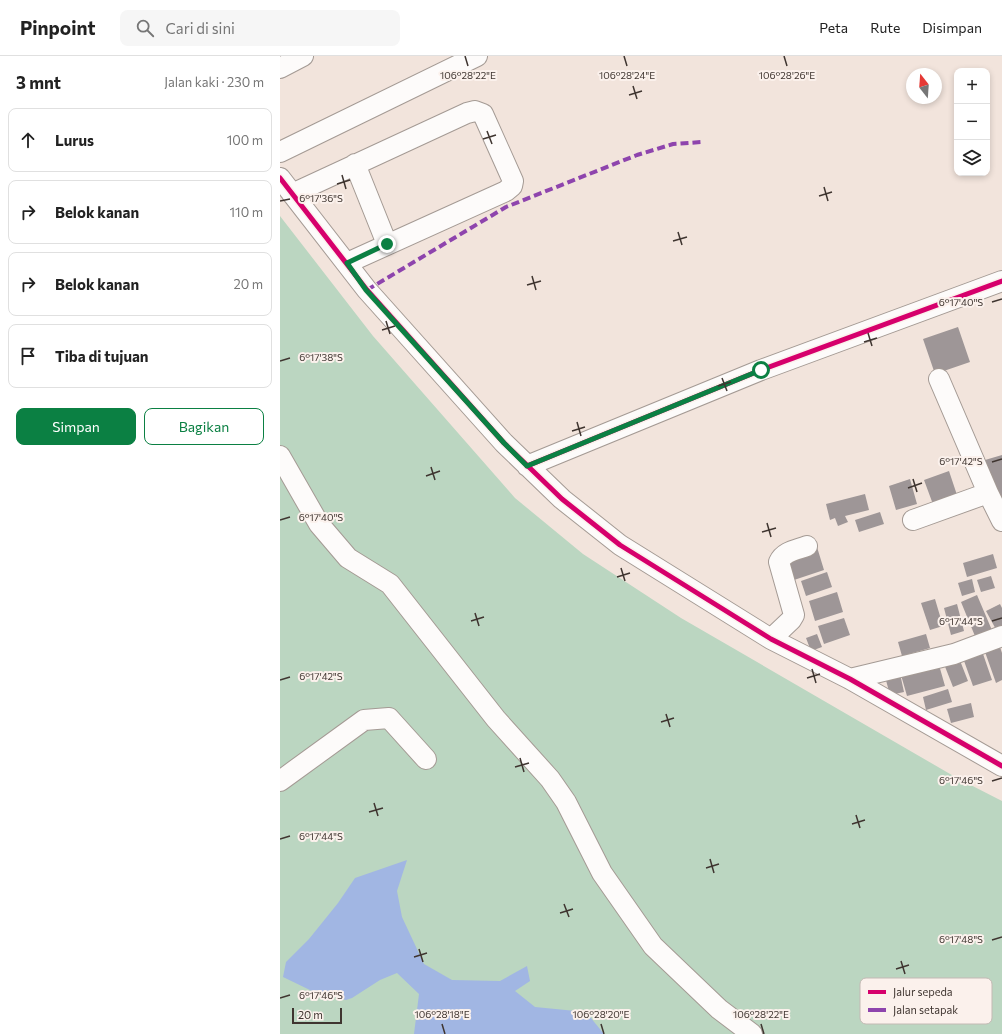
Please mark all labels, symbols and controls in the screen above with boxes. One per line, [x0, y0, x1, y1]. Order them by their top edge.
search box [120, 10, 400, 46]
text: Pinpoint [20, 16, 96, 39]
icon: search [134, 17, 156, 39]
text: Cari di sini [166, 19, 235, 37]
text: Peta [819, 19, 848, 36]
text: Rute [870, 19, 900, 36]
text: Disimpan [922, 19, 982, 36]
north arrow [906, 68, 942, 104]
map controls [954, 68, 990, 176]
button: + [954, 68, 990, 104]
text: 106°28'22"E [440, 69, 496, 81]
text: 106°28'24"E [599, 69, 655, 81]
text: 106°28'26"E [759, 69, 815, 81]
text: 3 mnt [16, 72, 61, 93]
text: Jalan kaki · 230 m [164, 74, 264, 90]
button: − [954, 104, 990, 140]
icon: ahead [17, 129, 39, 151]
text: Lurus [55, 131, 94, 149]
text: 100 m [227, 132, 263, 148]
button: layers [954, 140, 990, 176]
text: 6°17'36"S [299, 192, 343, 204]
icon: right [17, 201, 39, 223]
text: Belok kanan [55, 203, 139, 221]
text: 110 m [230, 204, 263, 220]
route end [378, 235, 396, 253]
icon: right [17, 273, 39, 295]
text: Belok kanan [55, 275, 139, 293]
text: 20 m [234, 276, 263, 292]
text: 6°17'40"S [939, 296, 983, 308]
icon: arrive [17, 345, 39, 367]
text: Tiba di tujuan [55, 347, 149, 365]
text: 6°17'38"S [299, 351, 343, 363]
route start [752, 361, 770, 379]
button: Simpan [16, 408, 136, 445]
button: Bagikan [144, 408, 264, 445]
text: 6°17'42"S [939, 455, 983, 467]
text: 6°17'40"S [299, 511, 343, 523]
text: 6°17'44"S [939, 615, 983, 627]
text: 6°17'42"S [299, 670, 343, 682]
text: 6°17'46"S [939, 774, 983, 786]
text: 6°17'44"S [299, 830, 343, 842]
text: 6°17'48"S [939, 933, 983, 945]
legend [860, 978, 992, 1024]
text: Jalur sepeda [893, 985, 953, 999]
text: 6°17'46"S [299, 989, 343, 1001]
text: Jalan setapak [893, 1003, 958, 1017]
scale bar [292, 1006, 342, 1025]
text: 20 m [298, 1008, 323, 1021]
text: 106°28'18"E [414, 1008, 470, 1020]
text: 106°28'20"E [573, 1008, 629, 1020]
text: 106°28'22"E [733, 1008, 789, 1020]

